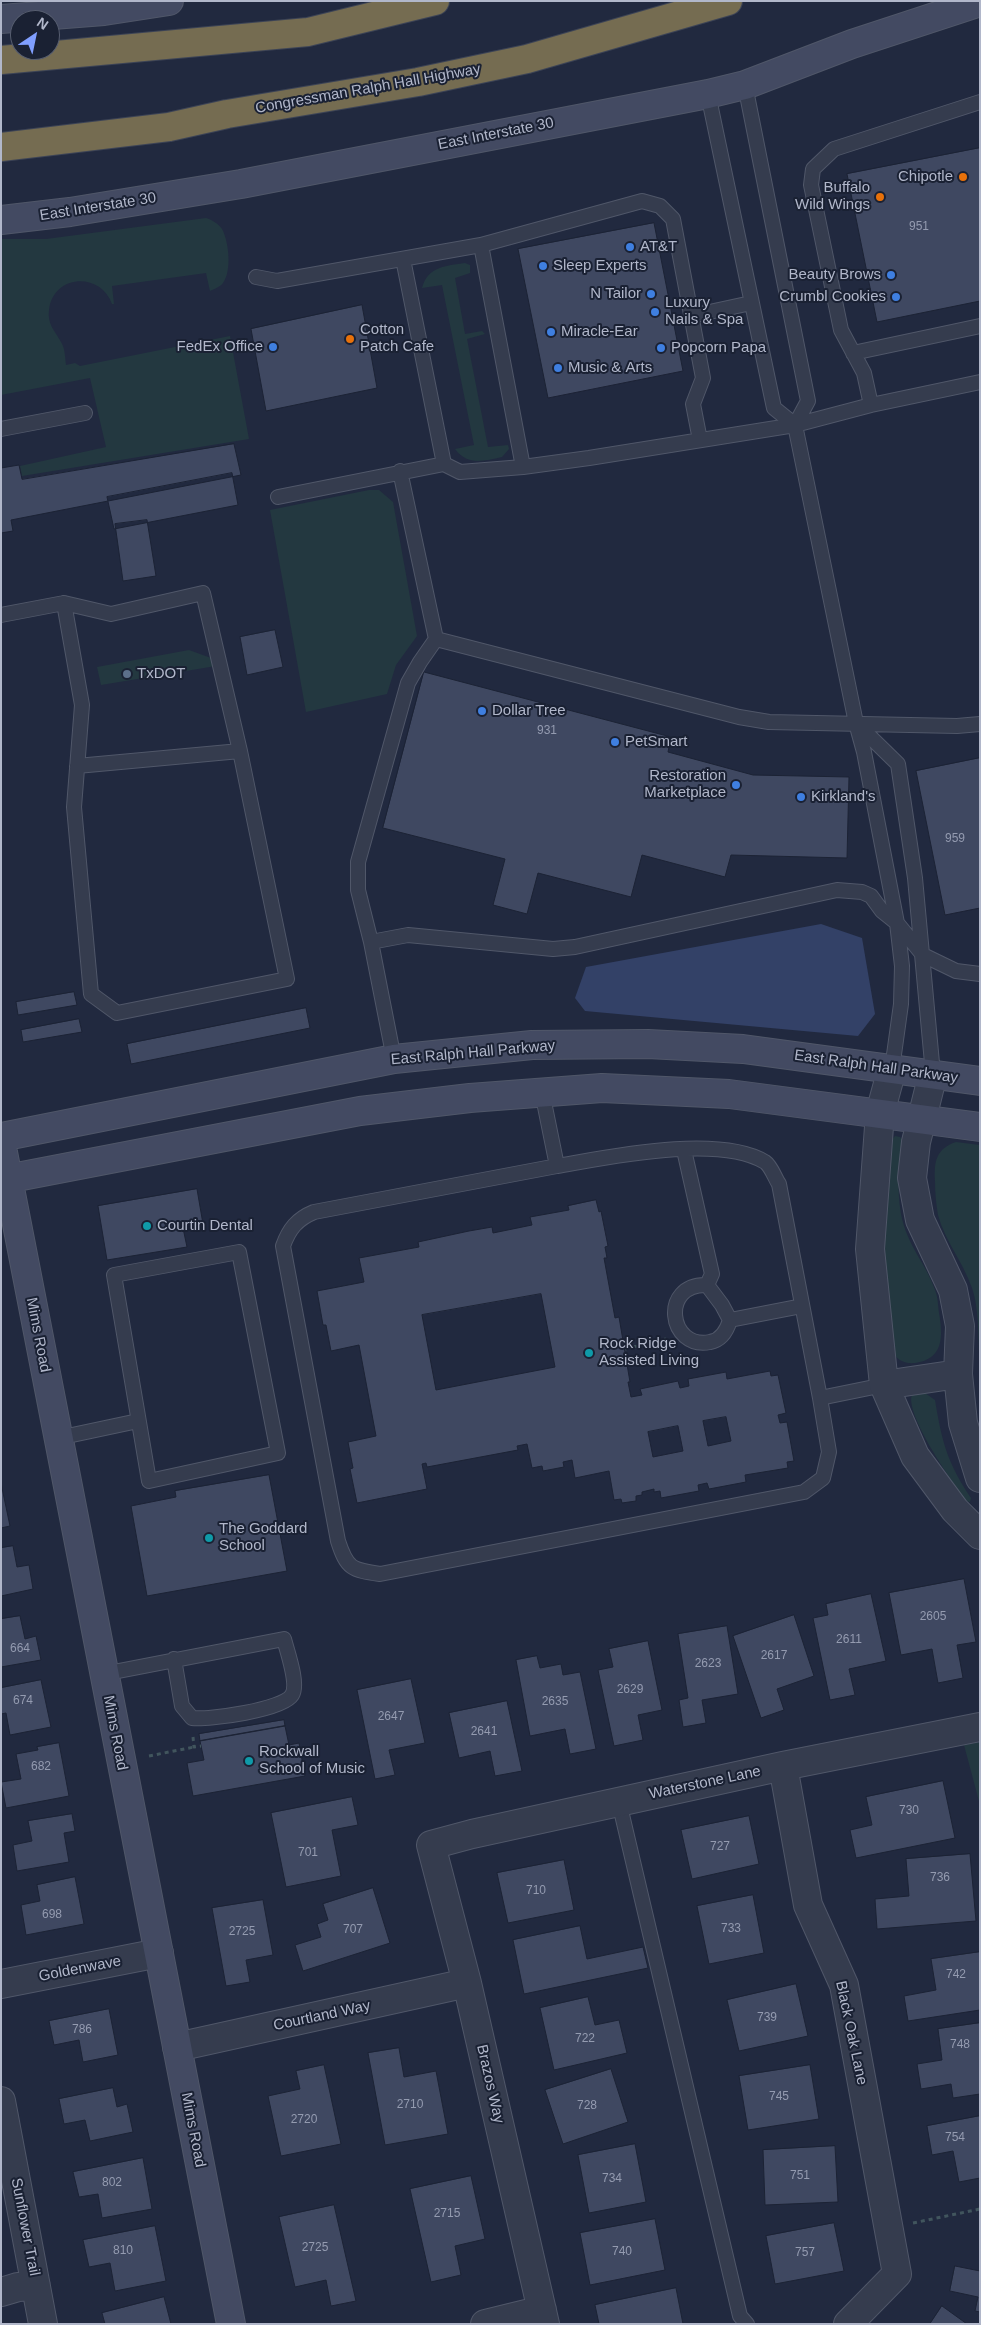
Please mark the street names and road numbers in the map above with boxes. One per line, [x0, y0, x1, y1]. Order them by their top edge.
street label: Congressman Ralph Hall Highway [254, 60, 482, 118]
street label: East Interstate 30 [437, 114, 555, 154]
street label: East Interstate 30 [39, 189, 157, 225]
street label: East Ralph Hall Parkway [390, 1037, 556, 1069]
street label: East Ralph Hall Parkway [793, 1047, 959, 1087]
street label: Mims Road [22, 1296, 54, 1374]
street label: Mims Road [99, 1694, 131, 1772]
street label: Waterstone Lane [648, 1762, 762, 1804]
street label: Goldenwave [37, 1952, 123, 1986]
street label: Black Oak Lane [831, 1979, 871, 2087]
street label: Courtland Way [272, 1997, 372, 2035]
street label: Brazos Way [472, 2043, 508, 2125]
street label: Mims Road [177, 2091, 209, 2169]
street label: Sunflower Trail [7, 2176, 43, 2278]

